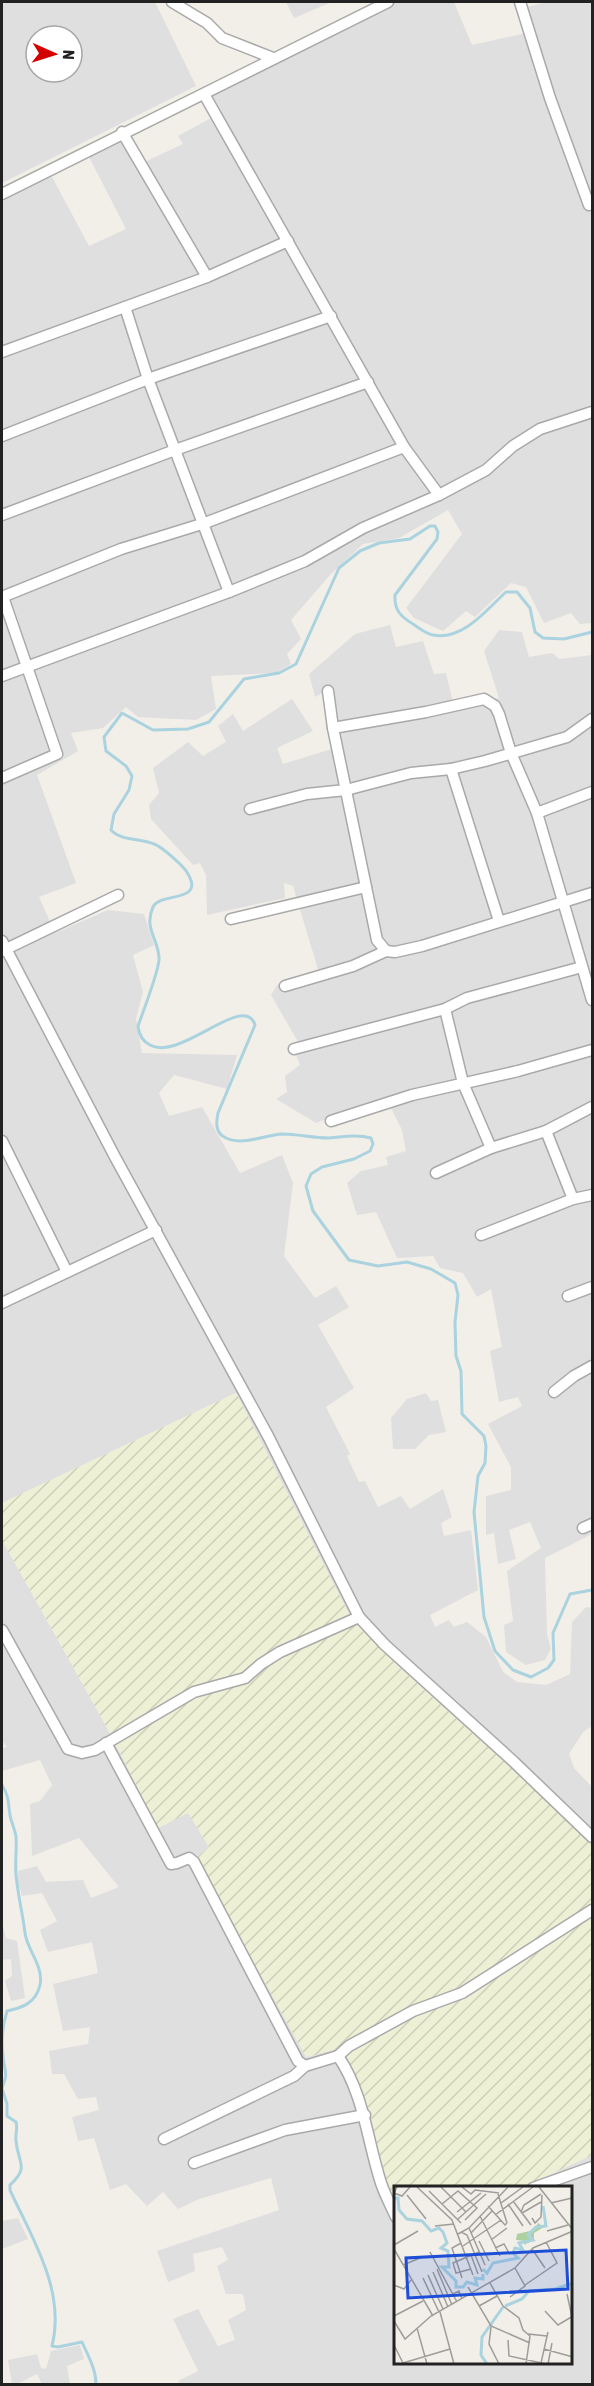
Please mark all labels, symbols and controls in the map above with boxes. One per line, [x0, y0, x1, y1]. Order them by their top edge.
north arrow [24, 24, 84, 84]
text: N [60, 50, 78, 60]
inset map [394, 2186, 573, 2365]

